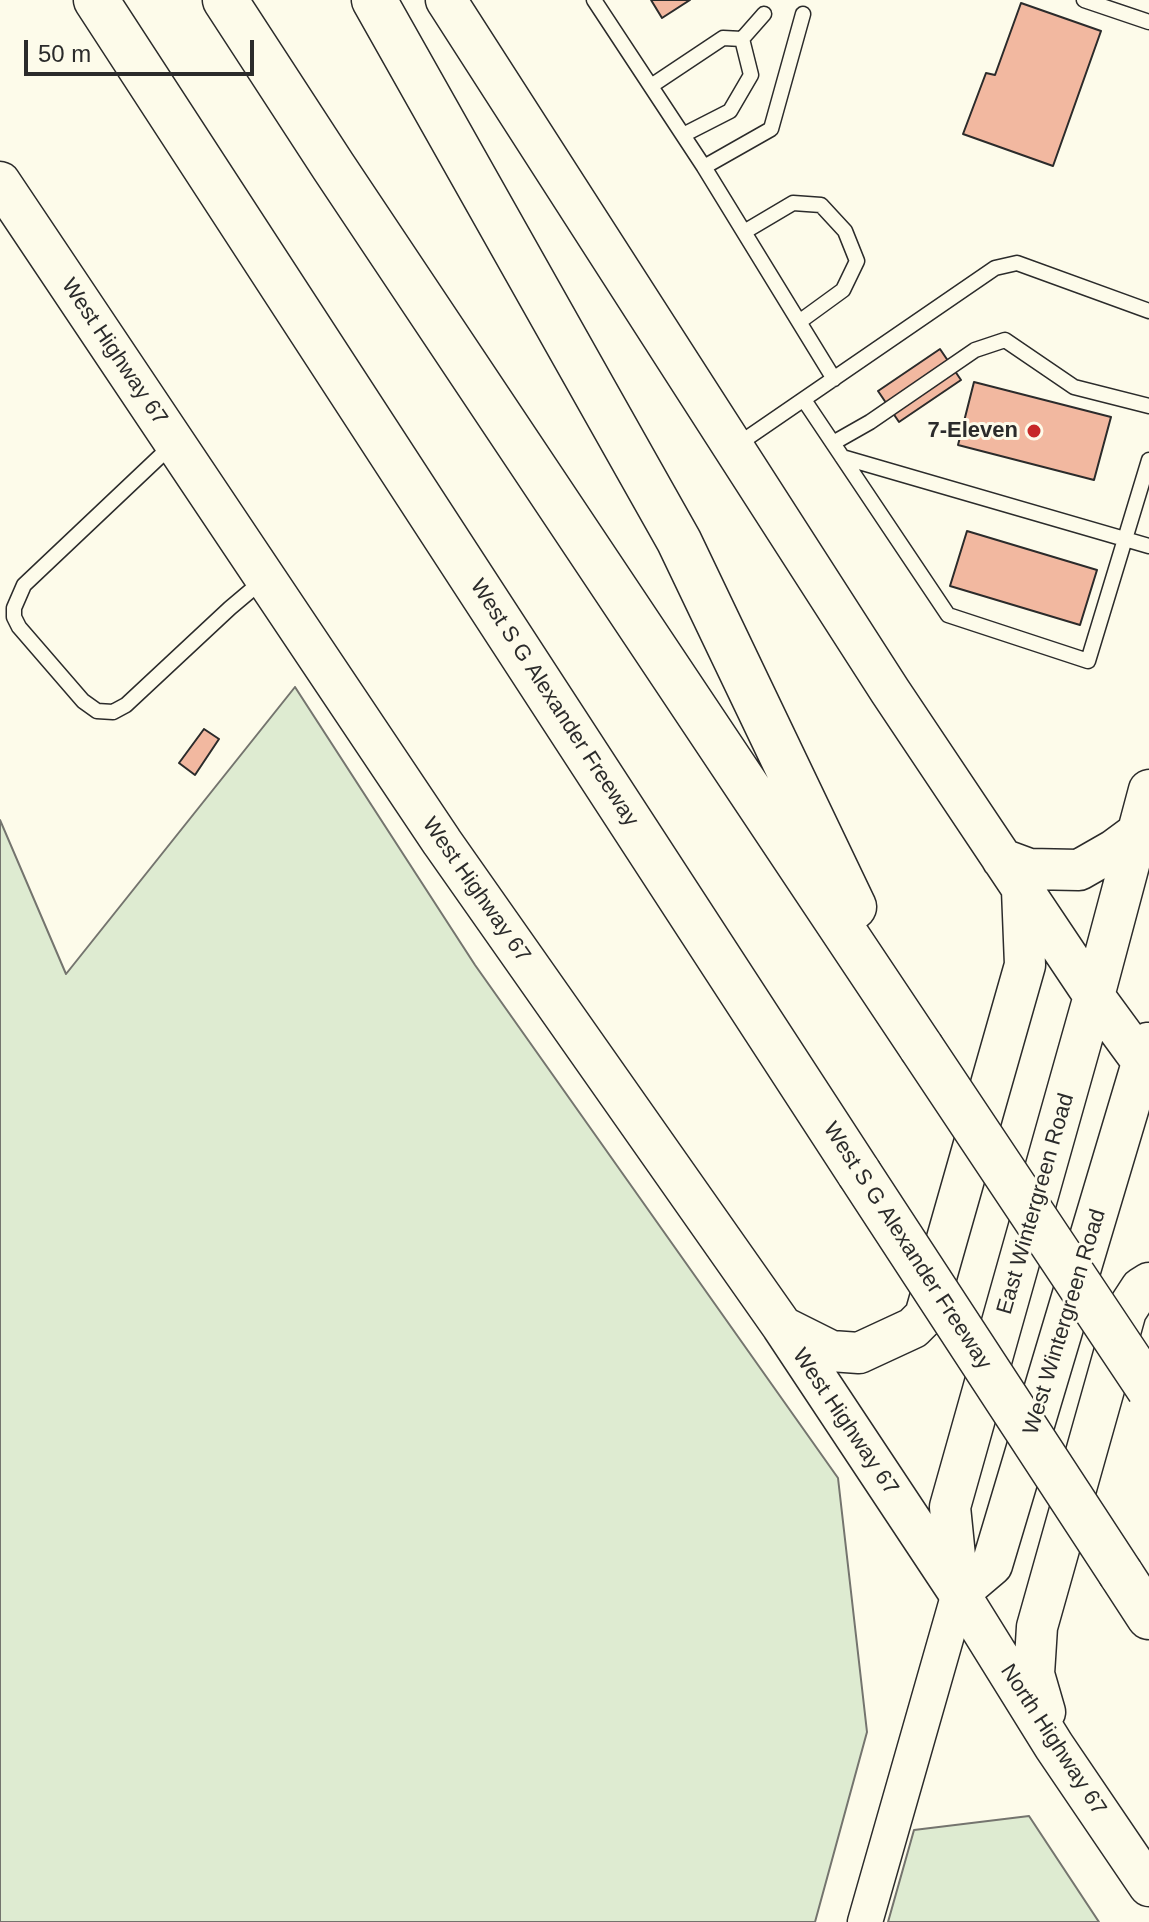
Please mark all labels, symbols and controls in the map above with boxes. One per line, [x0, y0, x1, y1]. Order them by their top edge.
scale bar [28, 24, 258, 74]
text: 50 m [38, 40, 91, 67]
street label: West Highway 67 [55, 274, 173, 430]
place label: 7-Eleven [928, 418, 1018, 444]
marker: 7-Eleven [1025, 422, 1043, 440]
street label: West S G Alexander Freeway [464, 574, 644, 832]
street label: West Highway 67 [416, 812, 536, 968]
street label: East Wintergreen Road [992, 1090, 1080, 1318]
street label: West S G Alexander Freeway [817, 1117, 997, 1375]
street label: West Wintergreen Road [1018, 1206, 1112, 1438]
street label: West Highway 67 [786, 1344, 904, 1500]
street label: North Highway 67 [994, 1659, 1112, 1821]

